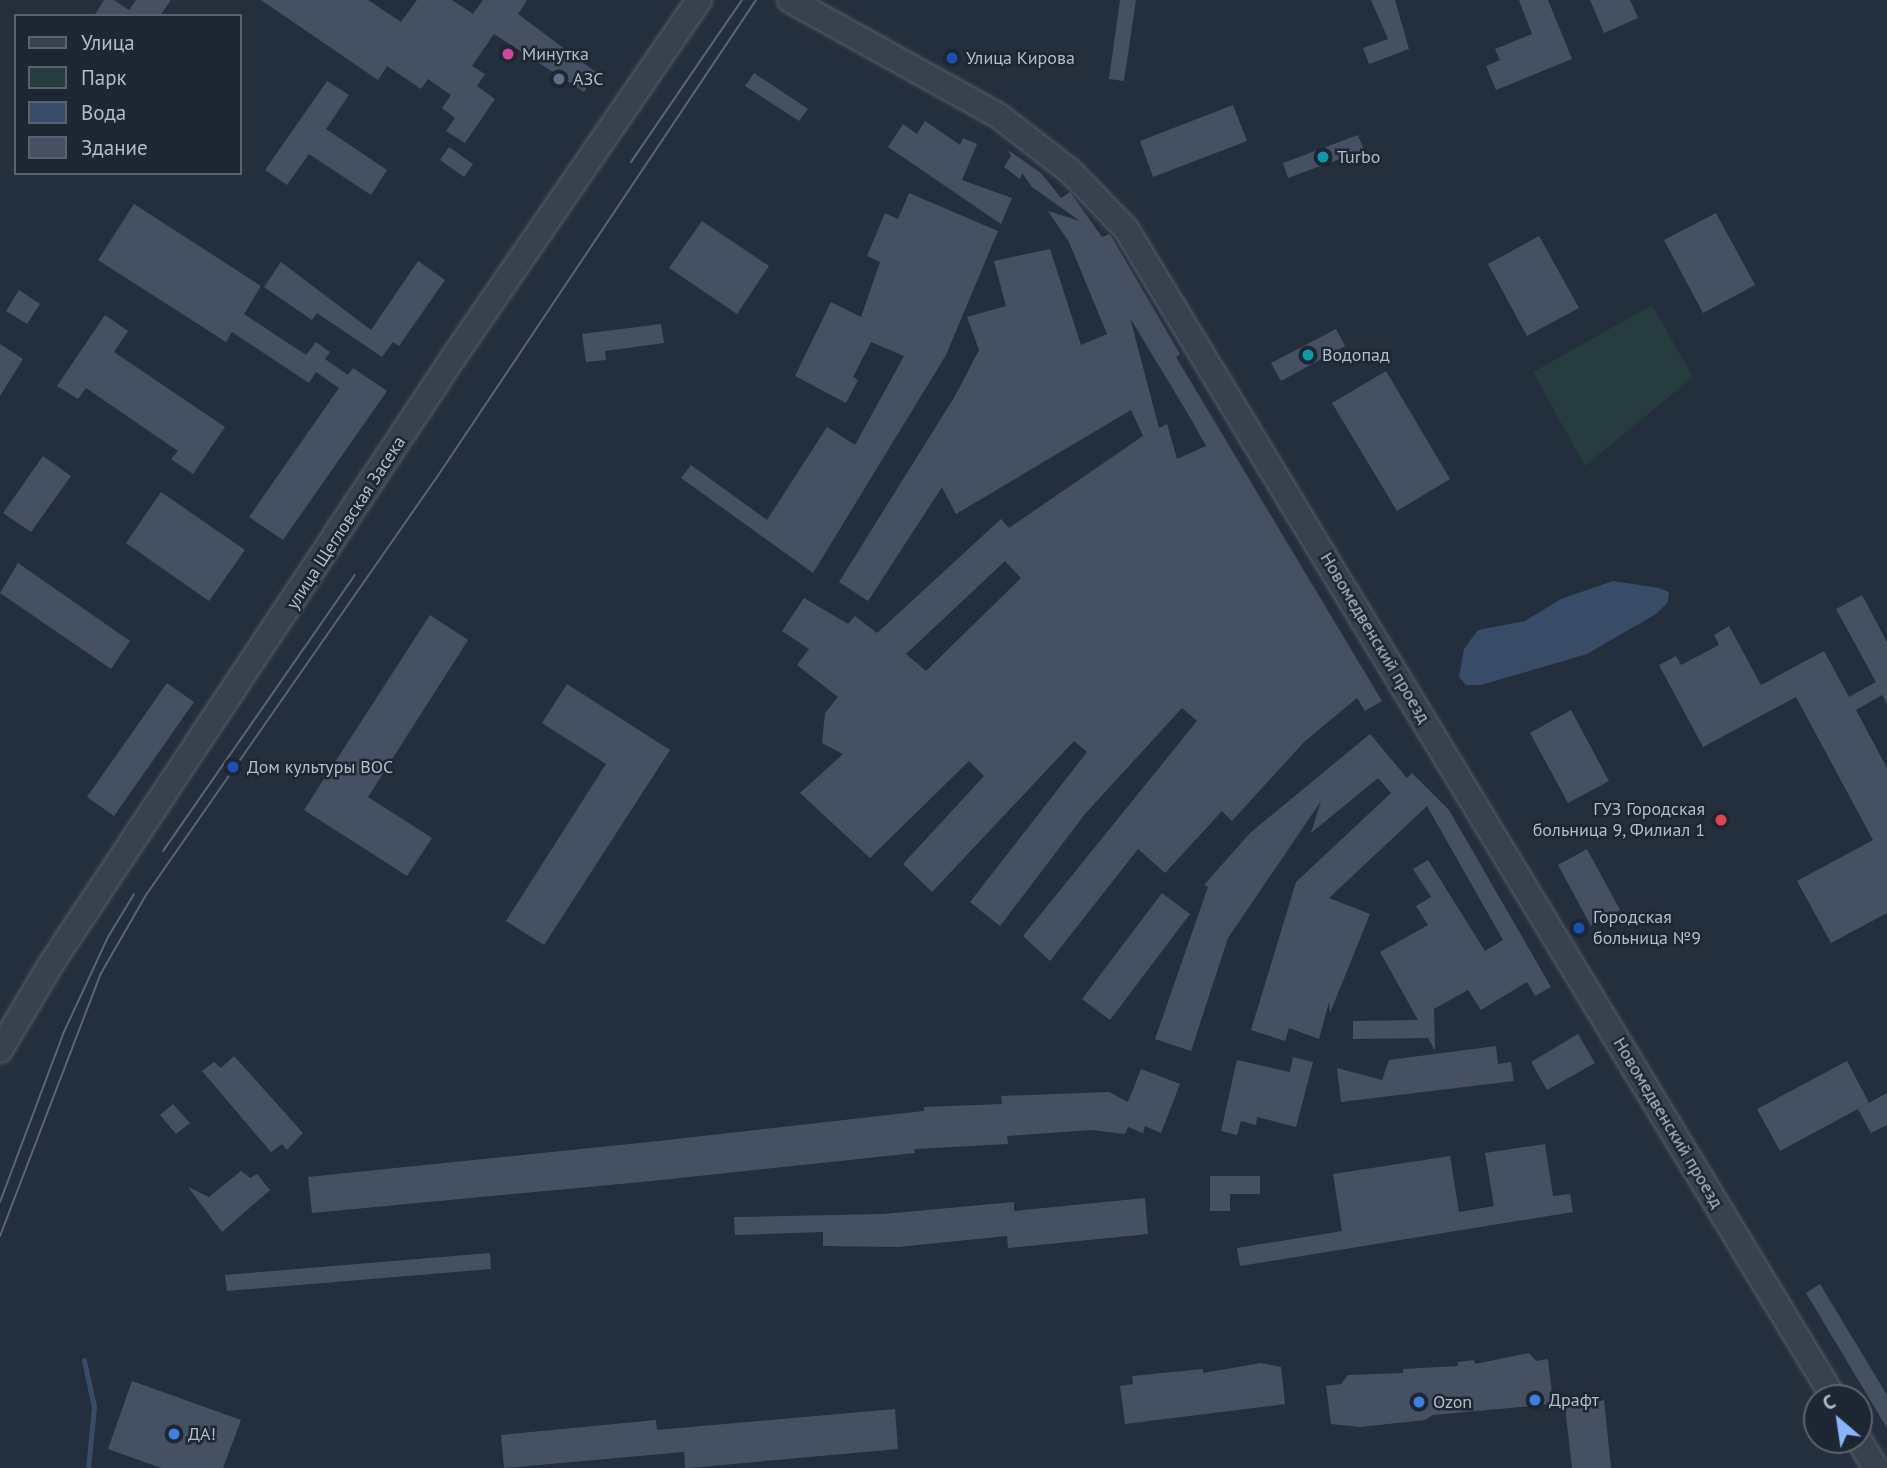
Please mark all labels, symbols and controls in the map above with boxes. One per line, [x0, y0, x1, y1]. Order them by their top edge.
legend [14, 14, 242, 175]
text: Улица [81, 29, 135, 56]
place label: Минутка [522, 43, 589, 65]
marker: Минутка [500, 46, 516, 62]
place label: Улица Кирова [966, 47, 1075, 69]
marker: Улица Кирова [944, 50, 960, 66]
text: Парк [81, 64, 127, 91]
place label: АЗС [573, 68, 604, 90]
marker: АЗС [551, 71, 567, 87]
text: Вода [81, 99, 126, 126]
text: Здание [81, 134, 148, 161]
place label: Turbo [1337, 146, 1380, 168]
marker: Turbo [1315, 149, 1331, 165]
place label: Водопад [1322, 344, 1390, 366]
marker: Водопад [1300, 347, 1316, 363]
street label: улица Щегловская Засека [282, 432, 410, 614]
street label: Новомедвенский проезд [1315, 549, 1435, 727]
place label: Дом культуры ВОС [247, 756, 393, 778]
marker: Дом культуры ВОС [225, 759, 241, 775]
place label: ГУЗ Городская больница 9, Филиал 1 [1531, 799, 1705, 842]
marker: ГУЗ Городская больница 9, Филиал 1 [1711, 810, 1731, 830]
place label: Городская больница №9 [1593, 907, 1701, 950]
marker: Городская больница №9 [1571, 920, 1587, 936]
street label: Новомедвенский проезд [1608, 1034, 1728, 1212]
north arrow [1803, 1384, 1873, 1454]
place label: Драфт [1549, 1389, 1599, 1411]
text: С [1818, 1389, 1839, 1415]
place label: Ozon [1433, 1391, 1472, 1413]
marker: Драфт [1527, 1392, 1543, 1408]
marker: Ozon [1411, 1394, 1427, 1410]
place label: ДА! [188, 1423, 216, 1445]
marker: ДА! [166, 1426, 182, 1442]

